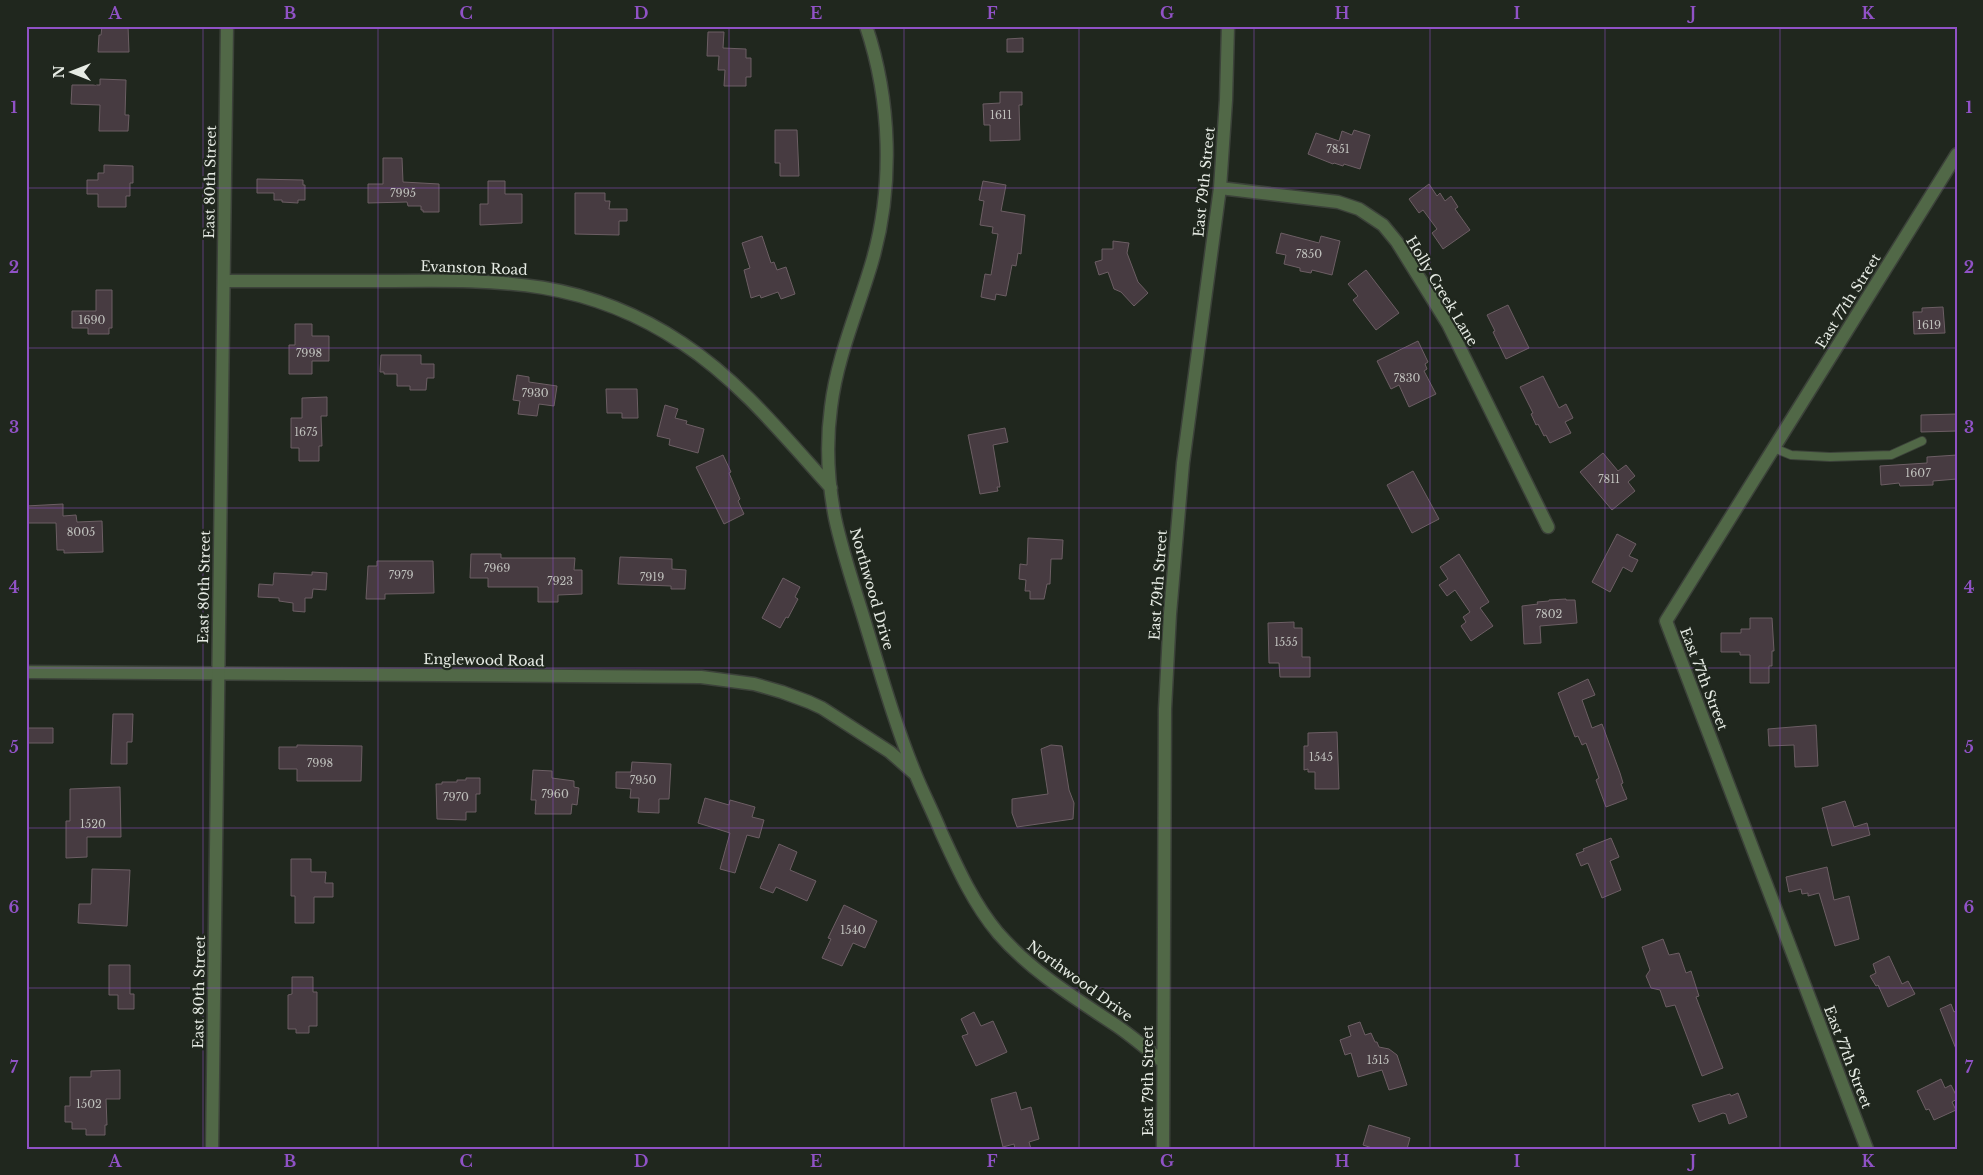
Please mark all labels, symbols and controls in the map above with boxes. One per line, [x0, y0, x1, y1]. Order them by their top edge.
text: A [108, 3, 123, 23]
text: B [284, 3, 297, 23]
text: C [459, 3, 473, 23]
text: D [634, 3, 648, 23]
text: E [810, 3, 822, 23]
text: F [986, 3, 998, 23]
text: G [1160, 3, 1174, 23]
text: H [1334, 3, 1350, 23]
text: I [1514, 3, 1521, 23]
text: J [1687, 3, 1696, 23]
text: K [1861, 3, 1875, 23]
north arrow [48, 48, 98, 98]
text: N [50, 65, 68, 79]
text: 1 [11, 97, 18, 117]
text: 1 [1966, 97, 1973, 117]
house number: 1611 [990, 108, 1012, 122]
street label: East 80th Street [200, 125, 220, 239]
street label: East 79th Street [1189, 125, 1219, 238]
house number: 7851 [1326, 142, 1350, 156]
house number: 7995 [390, 186, 416, 200]
street label: Holly Creek Lane [1402, 233, 1482, 349]
house number: 7850 [1296, 247, 1322, 261]
street label: East 77th Street [1812, 250, 1885, 352]
text: 2 [9, 257, 19, 277]
street label: Evanston Road [420, 257, 529, 279]
text: 2 [1964, 257, 1974, 277]
house number: 1690 [79, 313, 106, 327]
house number: 1619 [1917, 318, 1941, 332]
house number: 7998 [296, 346, 322, 360]
house number: 7830 [1394, 371, 1421, 385]
house number: 7930 [521, 386, 549, 400]
text: 3 [9, 417, 19, 437]
text: 3 [1964, 417, 1974, 437]
house number: 1675 [294, 425, 318, 439]
house number: 1607 [1905, 466, 1931, 480]
house number: 7811 [1598, 472, 1620, 486]
house number: 8005 [67, 525, 95, 539]
street label: Northwood Drive [846, 526, 898, 652]
street label: East 79th Street [1145, 528, 1171, 641]
street label: East 80th Street [194, 530, 214, 644]
house number: 7969 [484, 561, 510, 575]
house number: 7979 [388, 568, 414, 582]
house number: 7919 [640, 570, 664, 584]
house number: 7923 [547, 574, 573, 588]
text: 4 [9, 577, 19, 597]
text: 4 [1964, 577, 1974, 597]
house number: 7802 [1536, 607, 1563, 621]
street label: East 77th Street [1676, 625, 1732, 734]
house number: 1555 [1274, 635, 1298, 649]
street label: Englewood Road [423, 650, 545, 670]
text: 5 [9, 737, 19, 757]
text: 5 [1964, 737, 1974, 757]
house number: 1545 [1309, 750, 1333, 764]
house number: 7998 [307, 756, 333, 770]
house number: 7950 [630, 773, 656, 787]
house number: 7960 [541, 787, 569, 801]
house number: 7970 [443, 790, 469, 804]
house number: 1520 [80, 817, 106, 831]
text: 6 [9, 897, 20, 917]
text: 6 [1964, 897, 1975, 917]
house number: 1540 [840, 923, 866, 937]
street label: East 80th Street [189, 935, 209, 1049]
street label: Northwood Drive [1024, 937, 1136, 1025]
street label: East 77th Street [1820, 1003, 1876, 1112]
street label: East 79th Street [1139, 1025, 1157, 1136]
house number: 1515 [1367, 1053, 1389, 1067]
text: 7 [10, 1057, 19, 1077]
text: 7 [1965, 1057, 1974, 1077]
house number: 1502 [76, 1097, 102, 1111]
text: A [108, 1151, 123, 1171]
text: B [284, 1151, 297, 1171]
text: C [459, 1151, 473, 1171]
text: D [634, 1151, 648, 1171]
text: E [810, 1151, 822, 1171]
text: F [986, 1151, 998, 1171]
text: G [1160, 1151, 1174, 1171]
text: H [1334, 1151, 1350, 1171]
text: I [1514, 1151, 1521, 1171]
text: J [1687, 1151, 1696, 1171]
text: K [1861, 1151, 1875, 1171]

